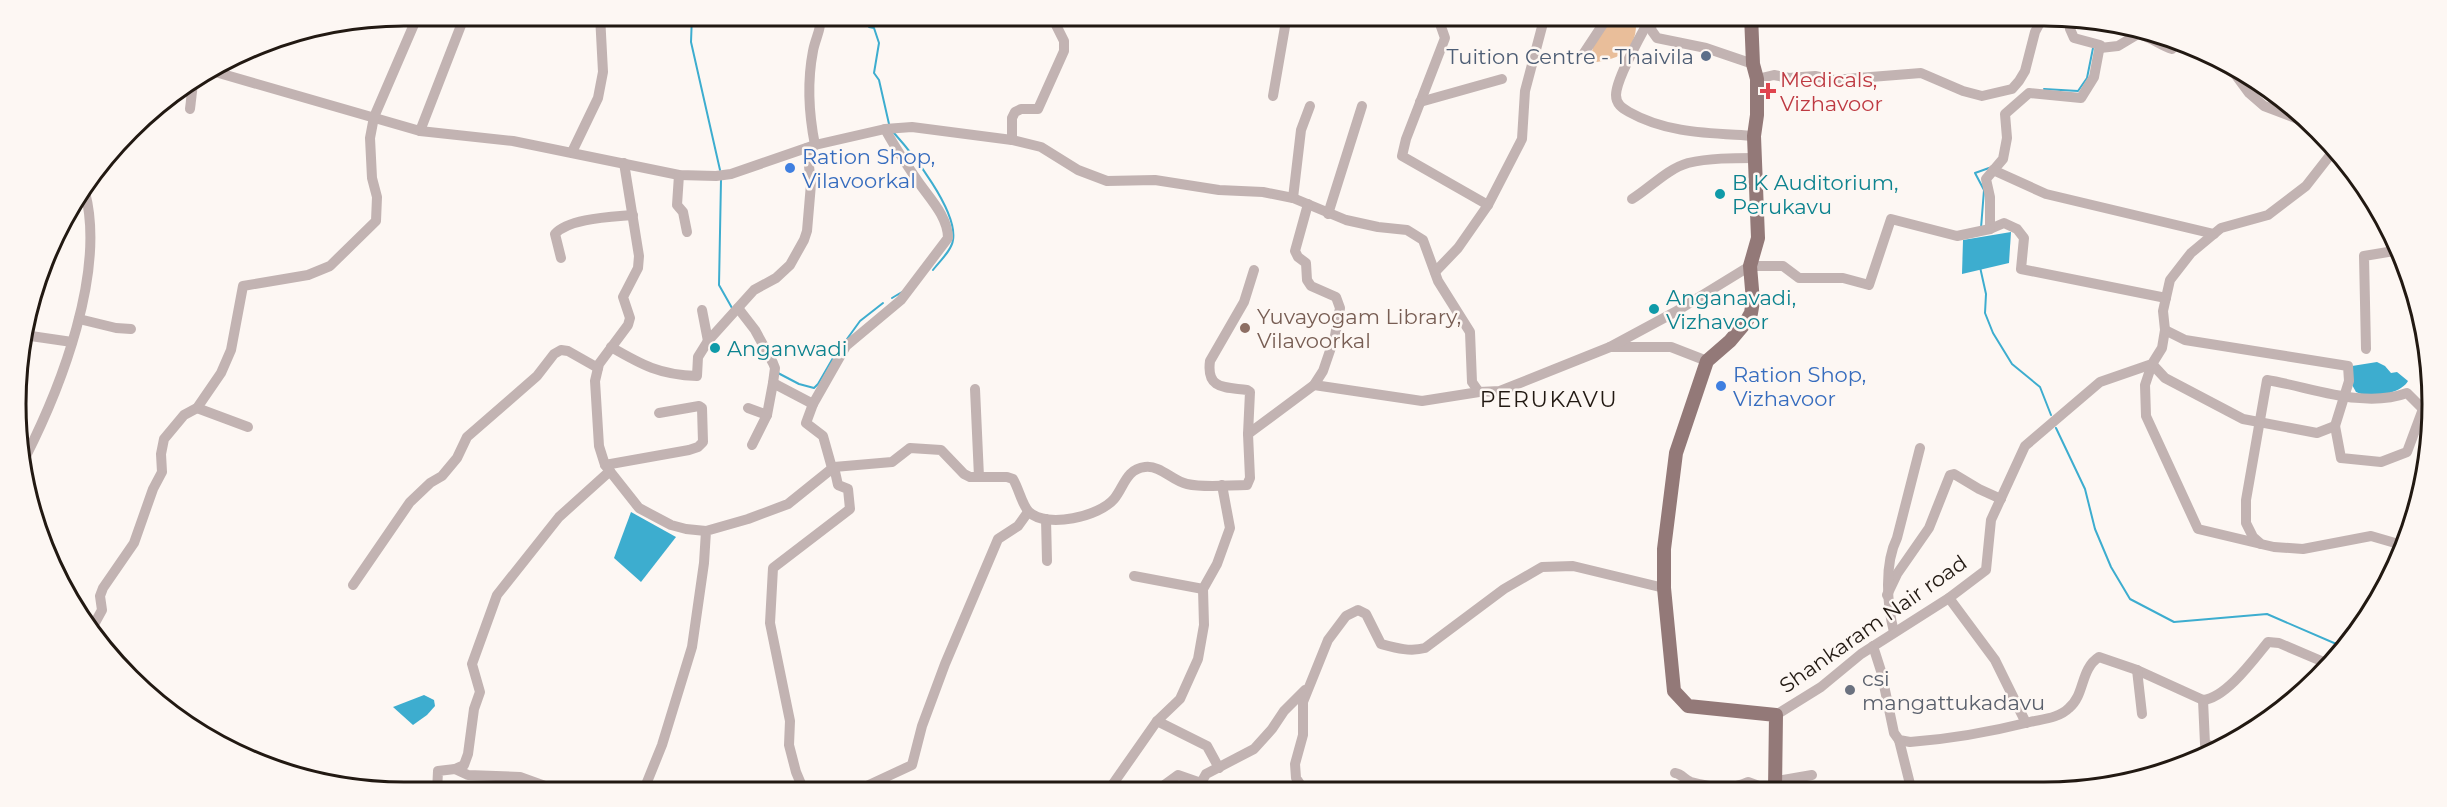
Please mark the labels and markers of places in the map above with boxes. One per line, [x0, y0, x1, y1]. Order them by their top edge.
place label: Tuition Centre - Thaivila [1447, 44, 1694, 69]
marker: Tuition Centre - Thaivila [1699, 49, 1713, 63]
place label: Medicals, Vizhavoor [1780, 67, 1883, 116]
marker: Medicals, Vizhavoor [1761, 84, 1775, 98]
place label: Ration Shop, Vilavoorkal [802, 144, 935, 193]
marker: Ration Shop, Vilavoorkal [783, 161, 797, 175]
place label: B K Auditorium, Perukavu [1732, 170, 1898, 219]
marker: B K Auditorium, Perukavu [1713, 187, 1727, 201]
place label: Anganavadi, Vizhavoor [1666, 285, 1796, 334]
marker: Anganavadi, Vizhavoor [1647, 302, 1661, 316]
place label: Yuvayogam Library, Vilavoorkal [1257, 304, 1461, 353]
marker: Yuvayogam Library, Vilavoorkal [1238, 321, 1252, 335]
place label: Anganwadi [727, 336, 847, 361]
marker: Anganwadi [708, 341, 722, 355]
place label: Ration Shop, Vizhavoor [1733, 362, 1866, 411]
marker: Ration Shop, Vizhavoor [1714, 379, 1728, 393]
place label: csi mangattukadavu [1862, 666, 2045, 715]
marker: csi mangattukadavu [1843, 683, 1857, 697]

